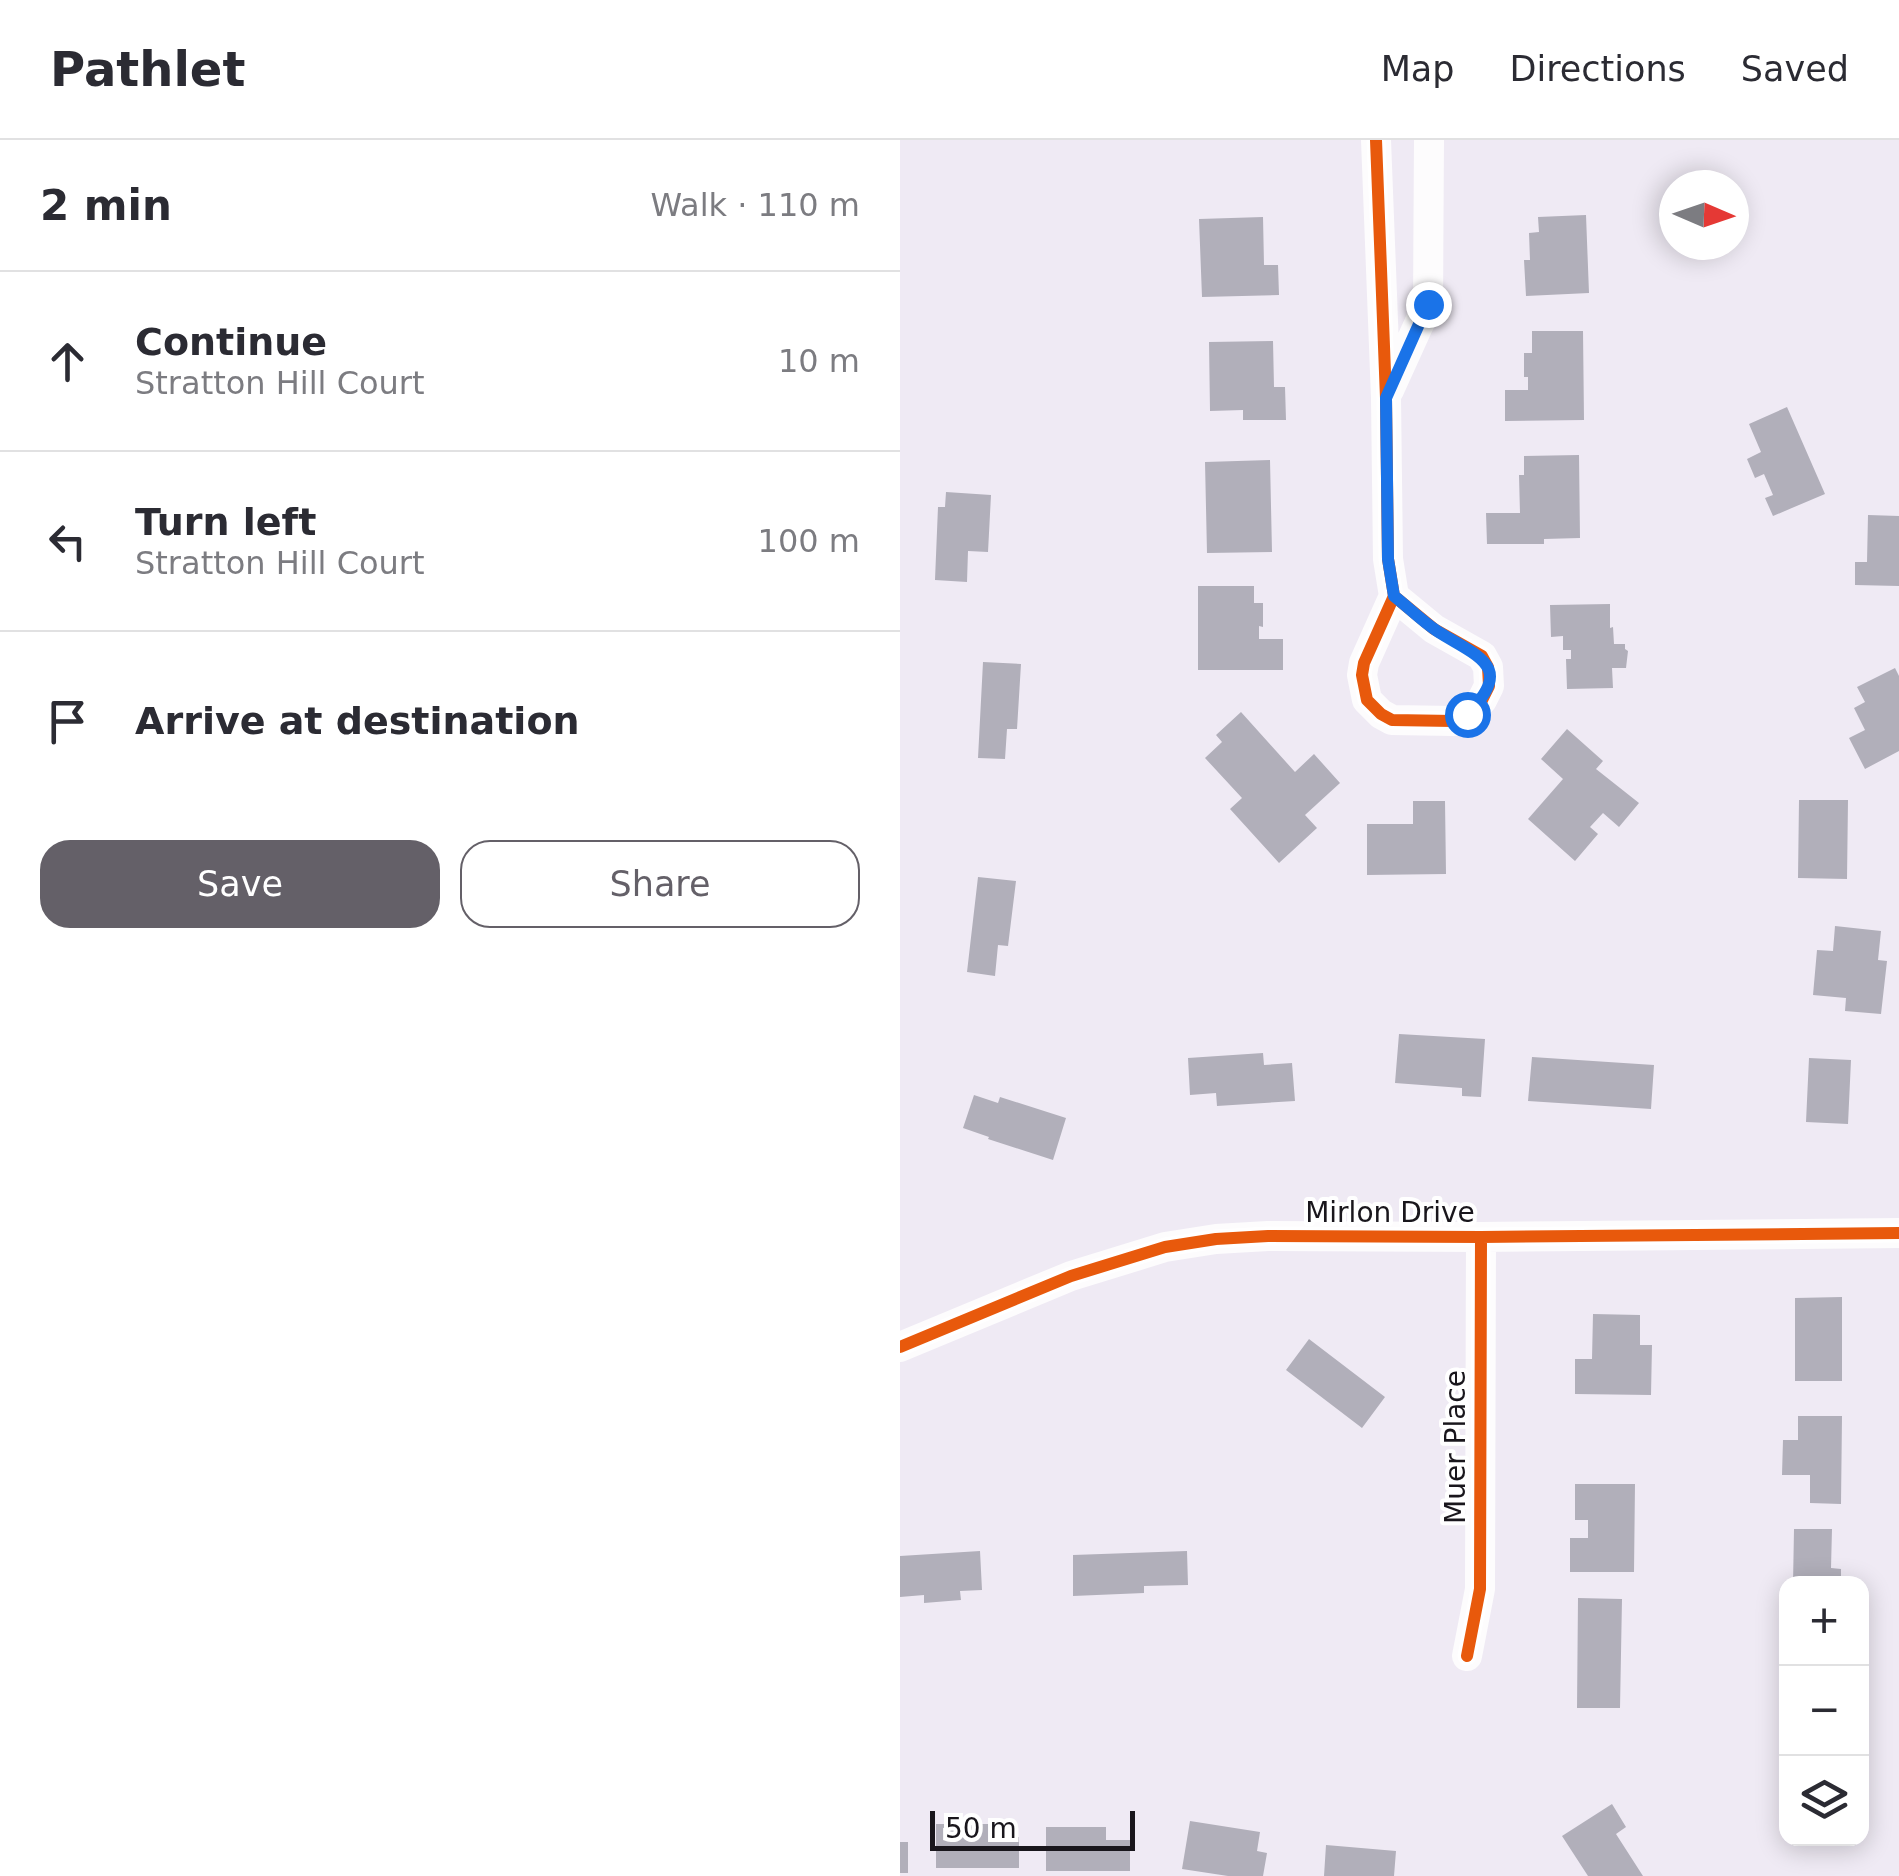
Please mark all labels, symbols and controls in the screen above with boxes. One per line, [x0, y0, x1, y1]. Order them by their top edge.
text: Pathlet [50, 41, 245, 97]
text: Map [1381, 49, 1455, 89]
text: Directions [1510, 49, 1686, 89]
text: Saved [1741, 49, 1849, 89]
north arrow [1659, 170, 1749, 260]
text: 2 min [40, 181, 172, 230]
text: Walk · 110 m [650, 186, 860, 224]
route end [1406, 282, 1452, 328]
text: Continue [135, 320, 327, 364]
icon: ahead [40, 334, 95, 389]
text: 10 m [778, 342, 860, 380]
text: Stratton Hill Court [135, 364, 425, 402]
text: Turn left [135, 500, 316, 544]
icon: left [40, 514, 95, 569]
text: 100 m [758, 522, 860, 560]
text: Stratton Hill Court [135, 544, 425, 582]
route start [1445, 692, 1491, 738]
icon: arrive [40, 694, 95, 749]
text: Arrive at destination [135, 699, 580, 743]
button: Save [40, 840, 440, 928]
button: Share [460, 840, 860, 928]
street label: Mirlon Drive [1305, 1196, 1475, 1229]
street label: Muer Place [1439, 1370, 1472, 1524]
map controls [1779, 1576, 1869, 1846]
button: + [1779, 1576, 1869, 1666]
button: − [1779, 1666, 1869, 1756]
button: layers [1779, 1756, 1869, 1846]
scale bar [930, 1806, 1135, 1850]
text: 50 m [945, 1812, 1017, 1845]

